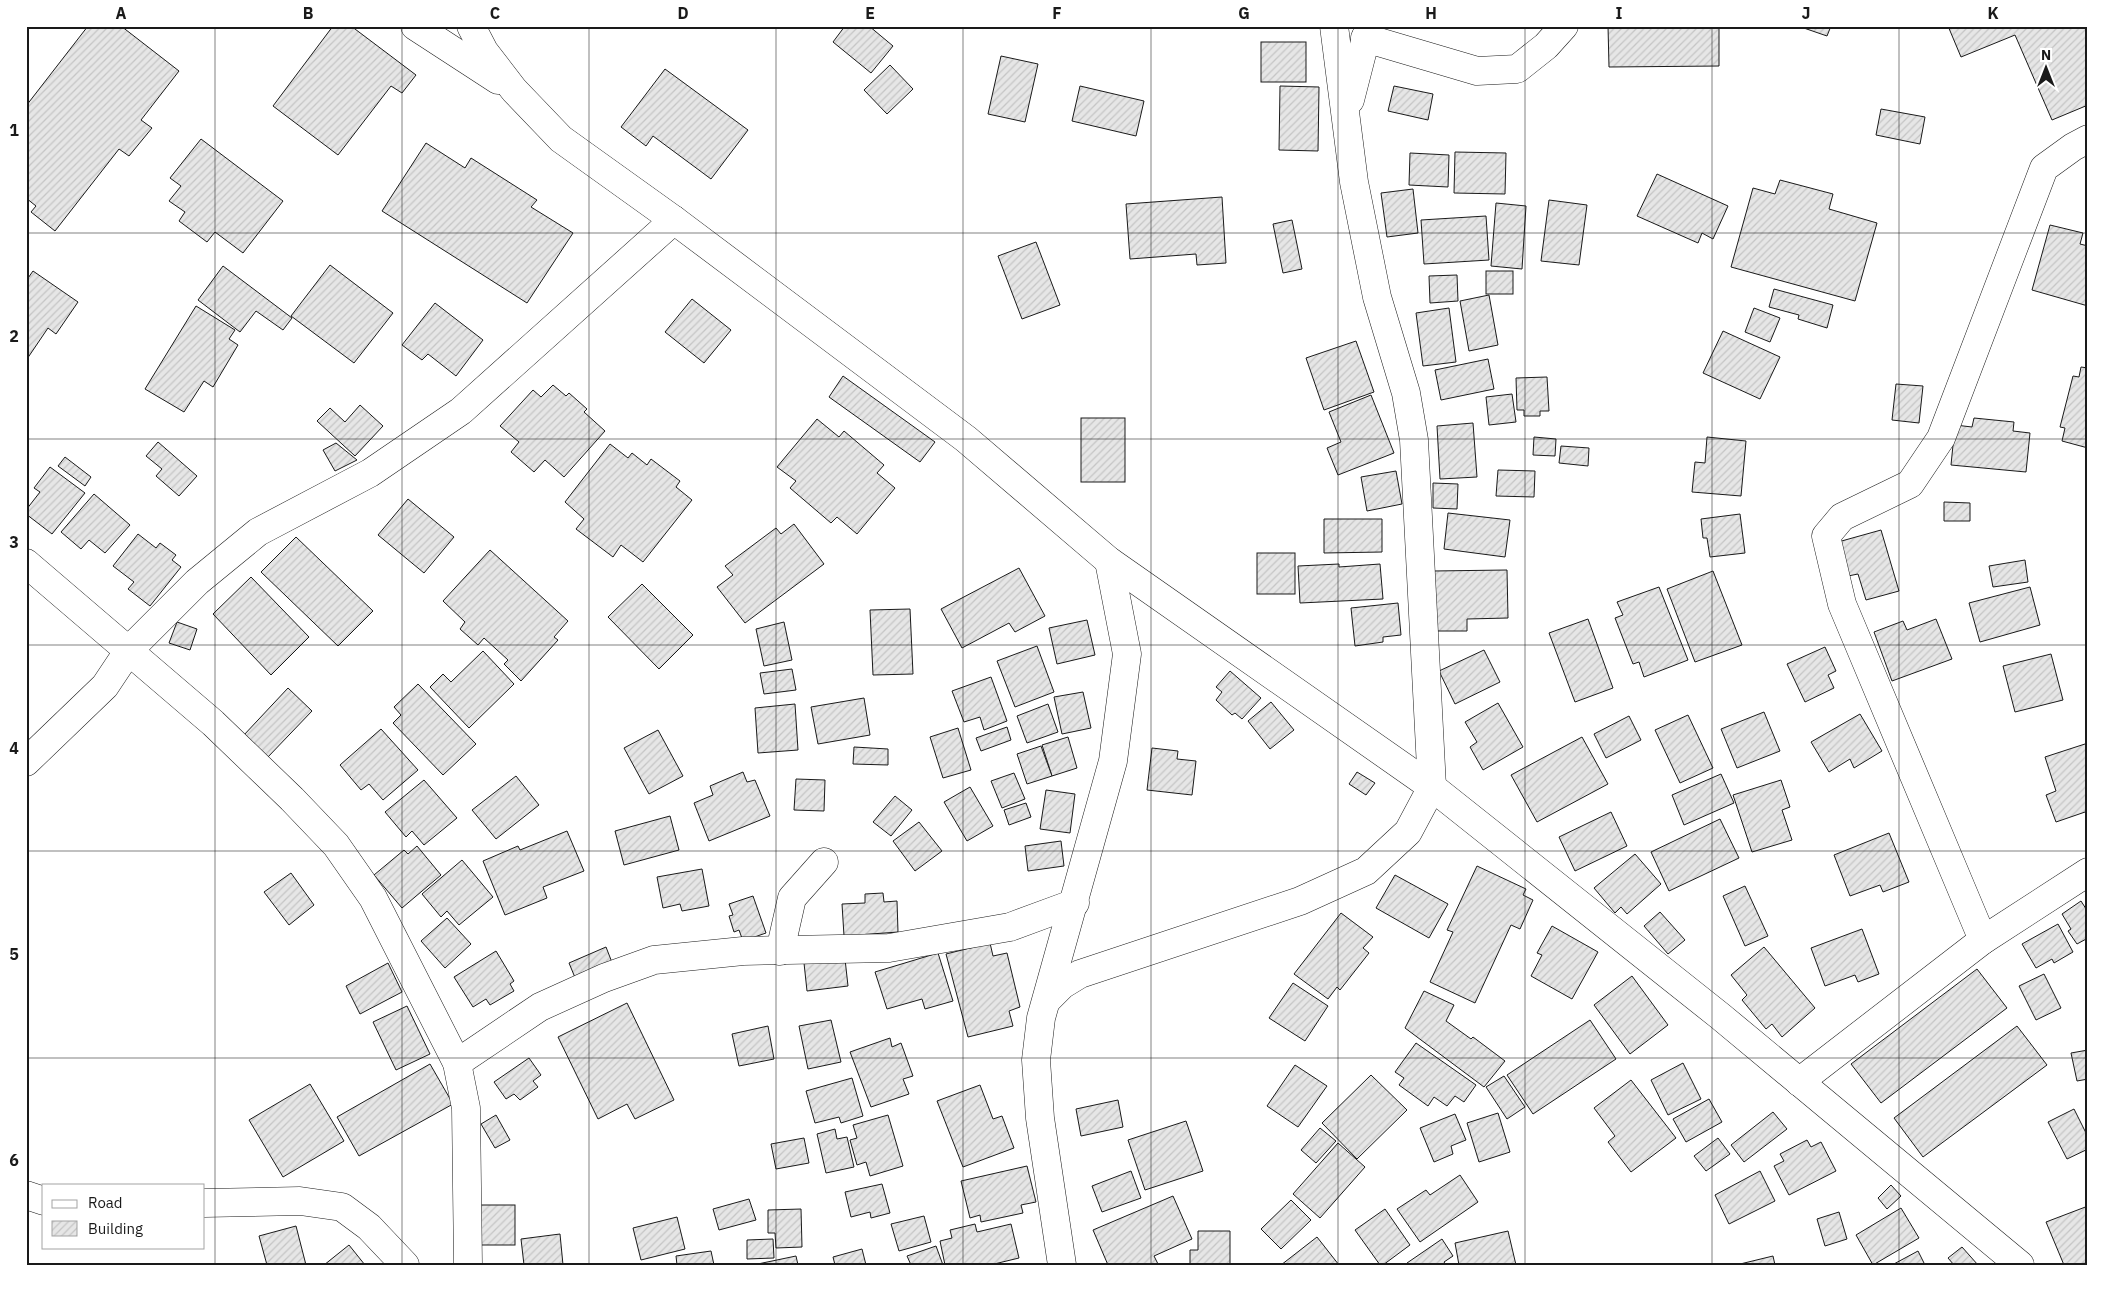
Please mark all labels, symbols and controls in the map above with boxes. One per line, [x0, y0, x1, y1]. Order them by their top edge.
text: A [116, 3, 127, 23]
text: B [303, 3, 314, 23]
text: C [490, 3, 500, 23]
text: D [677, 3, 689, 23]
text: E [865, 3, 875, 23]
text: F [1052, 3, 1062, 23]
text: G [1238, 3, 1250, 23]
text: H [1425, 3, 1437, 23]
text: I [1616, 3, 1623, 23]
text: J [1802, 3, 1810, 23]
text: K [1987, 3, 1999, 23]
north arrow [2022, 42, 2072, 92]
text: N [2041, 46, 2051, 64]
text: 1 [9, 120, 19, 140]
text: 2 [9, 326, 19, 346]
text: 3 [9, 532, 19, 552]
text: 4 [9, 738, 19, 758]
text: 5 [9, 944, 19, 964]
text: 6 [9, 1150, 19, 1170]
legend [42, 1184, 205, 1248]
text: Road [88, 1193, 123, 1212]
text: Building [88, 1219, 143, 1238]

